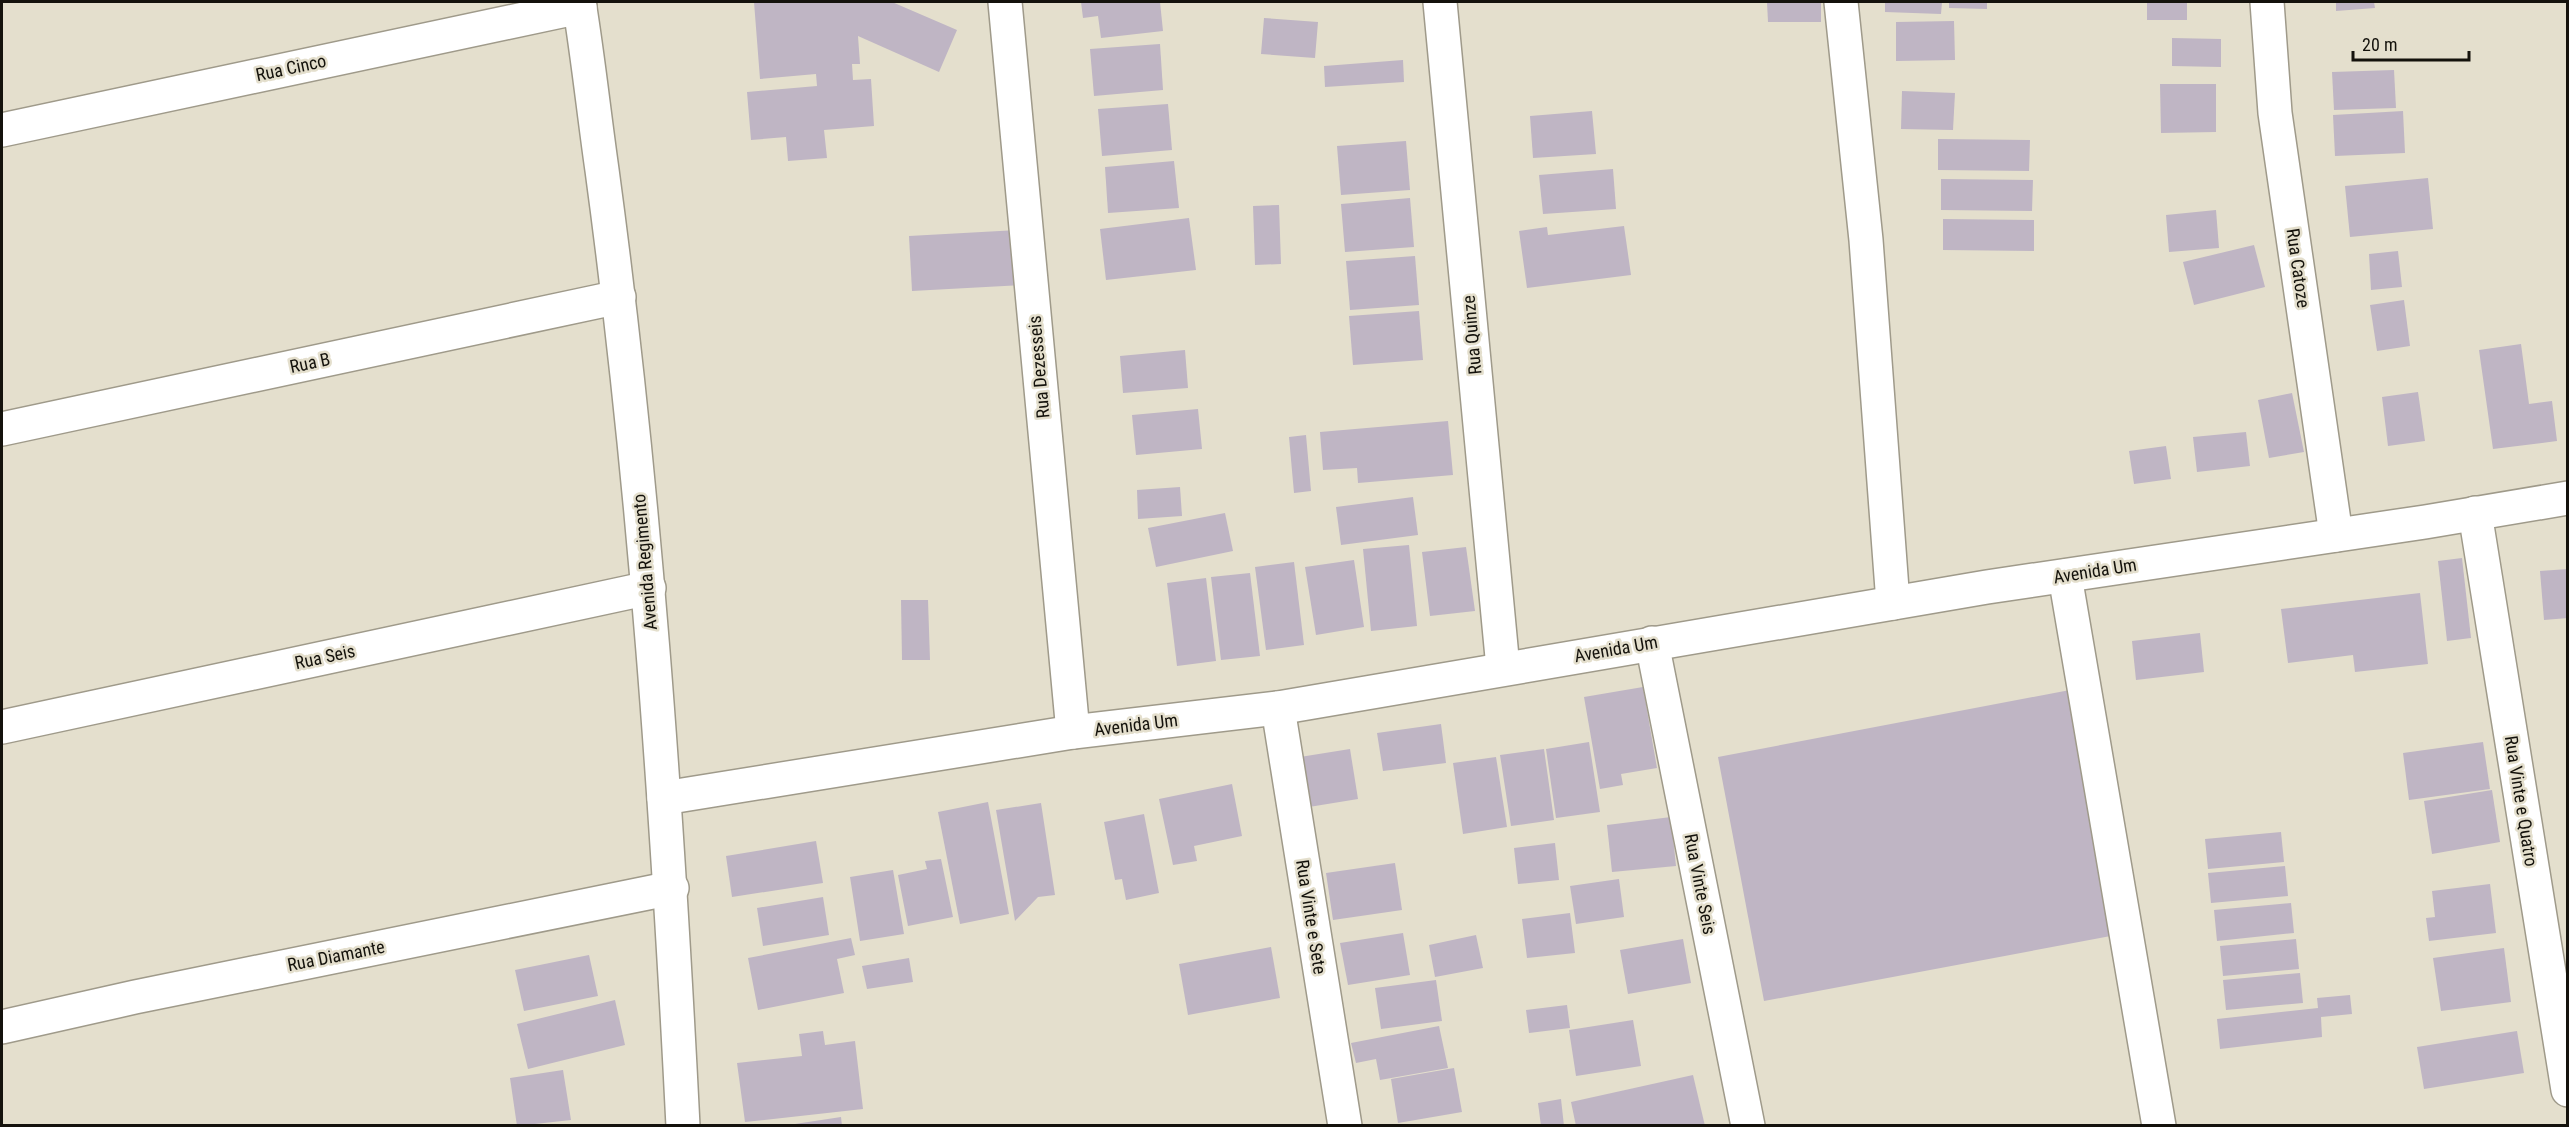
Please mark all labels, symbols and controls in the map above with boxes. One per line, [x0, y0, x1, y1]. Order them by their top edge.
scale bar [2353, 24, 2468, 62]
text: 20 m [2362, 34, 2397, 55]
street label: Rua Cinco [254, 50, 328, 85]
street label: Rua Catoze [2283, 227, 2314, 309]
street label: Rua Quinze [1458, 294, 1485, 376]
street label: Rua Dezesseis [1024, 315, 1053, 419]
street label: Rua B [288, 348, 332, 377]
street label: Avenida Regimento [628, 493, 661, 631]
street label: Avenida Um [2052, 554, 2138, 587]
street label: Avenida Um [1573, 631, 1659, 666]
street label: Rua Seis [293, 640, 357, 673]
street label: Avenida Um [1093, 709, 1179, 740]
street label: Rua Vinte e Quatro [2501, 734, 2542, 868]
street label: Rua Vinte Seis [1680, 832, 1721, 936]
street label: Rua Vinte e Sete [1292, 858, 1331, 976]
street label: Rua Diamante [285, 936, 386, 975]

